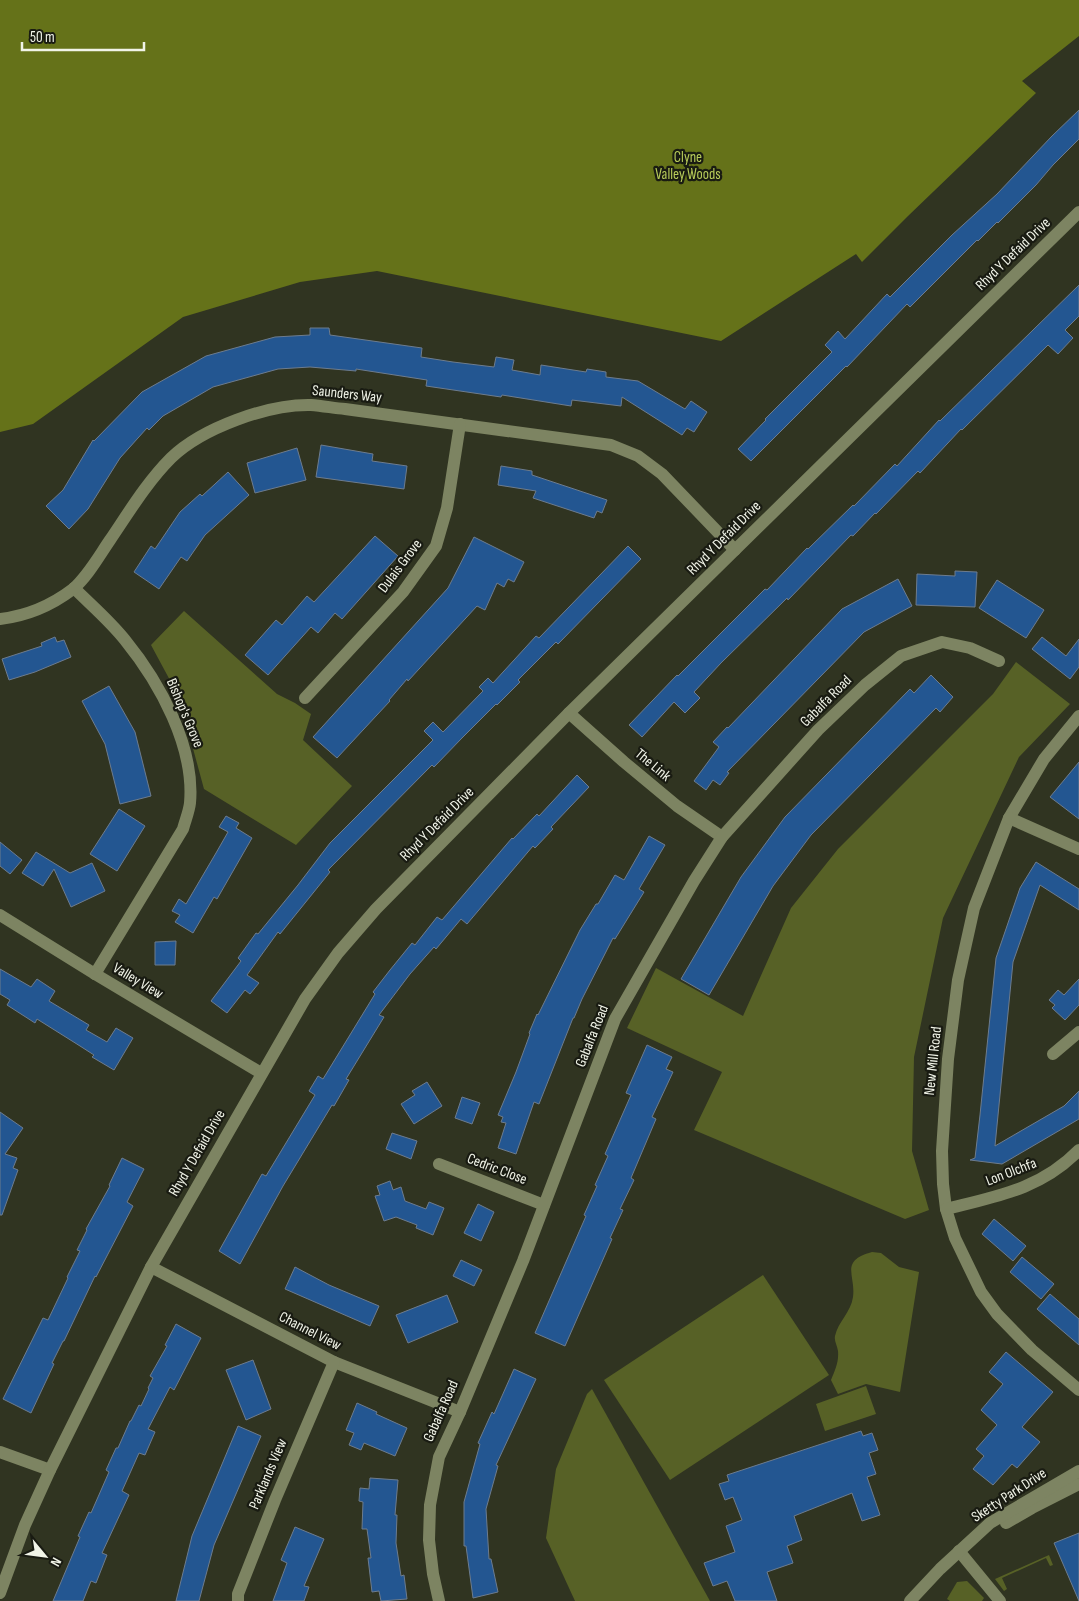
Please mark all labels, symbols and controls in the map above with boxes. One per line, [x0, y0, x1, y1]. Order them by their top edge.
scale bar [22, 20, 145, 52]
text: 50 m [30, 28, 55, 47]
park label: Clyne Valley Woods [655, 148, 721, 184]
street label: Rhyd Y Defaid Drive [971, 213, 1055, 295]
street label: Saunders Way [311, 381, 383, 407]
street label: Rhyd Y Defaid Drive [683, 497, 765, 579]
street label: Dulais Grove [374, 535, 426, 597]
street label: Gabalfa Road [796, 671, 856, 731]
street label: Bishop's Grove [162, 676, 208, 750]
street label: The Link [631, 744, 675, 786]
street label: Rhyd Y Defaid Drive [396, 783, 478, 865]
street label: Valley View [109, 959, 167, 1004]
street label: Gabalfa Road [571, 1002, 613, 1070]
street label: New Mill Road [920, 1026, 946, 1096]
street label: Rhyd Y Defaid Drive [164, 1106, 230, 1200]
street label: Cedric Close [464, 1149, 530, 1189]
street label: Lon Olchfa [983, 1154, 1039, 1190]
street label: Channel View [276, 1307, 345, 1355]
street label: Gabalfa Road [419, 1377, 463, 1445]
street label: Parklands View [245, 1435, 292, 1512]
street label: Sketty Park Drive [968, 1464, 1050, 1526]
north arrow [20, 1531, 70, 1581]
text: N [47, 1555, 65, 1569]

